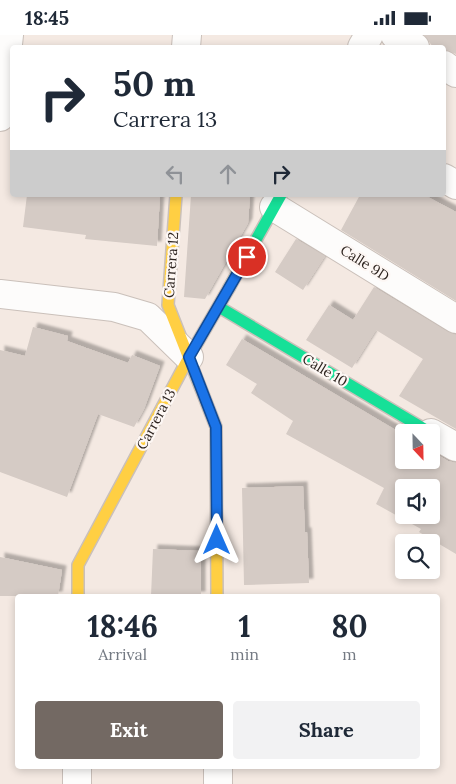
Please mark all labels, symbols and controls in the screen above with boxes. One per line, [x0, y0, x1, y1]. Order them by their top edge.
text: 18:45 [25, 6, 69, 30]
text: 50 m [113, 61, 196, 106]
icon: right [30, 65, 95, 130]
text: Carrera 13 [113, 105, 217, 133]
icon: left [161, 160, 189, 188]
icon: ahead [214, 160, 242, 188]
icon: right [267, 160, 295, 188]
street label: Carrera 12 [160, 231, 182, 299]
pin [226, 236, 268, 278]
street label: Calle 9D [337, 241, 393, 285]
icon: arrive [233, 243, 261, 271]
street label: Calle 10 [299, 349, 351, 391]
street label: Carrera 13 [132, 385, 180, 453]
north arrow [395, 424, 440, 469]
map controls [395, 424, 440, 579]
button: sound [395, 479, 440, 524]
position arrow [190, 513, 242, 565]
button: search [395, 534, 440, 579]
text: 18:46 [87, 607, 158, 645]
text: 1 [239, 607, 251, 645]
text: 80 [331, 607, 368, 645]
text: Arrival [98, 644, 147, 664]
text: min [230, 644, 259, 664]
text: m [342, 644, 357, 664]
button: Exit [35, 701, 223, 759]
button: Share [233, 701, 420, 759]

